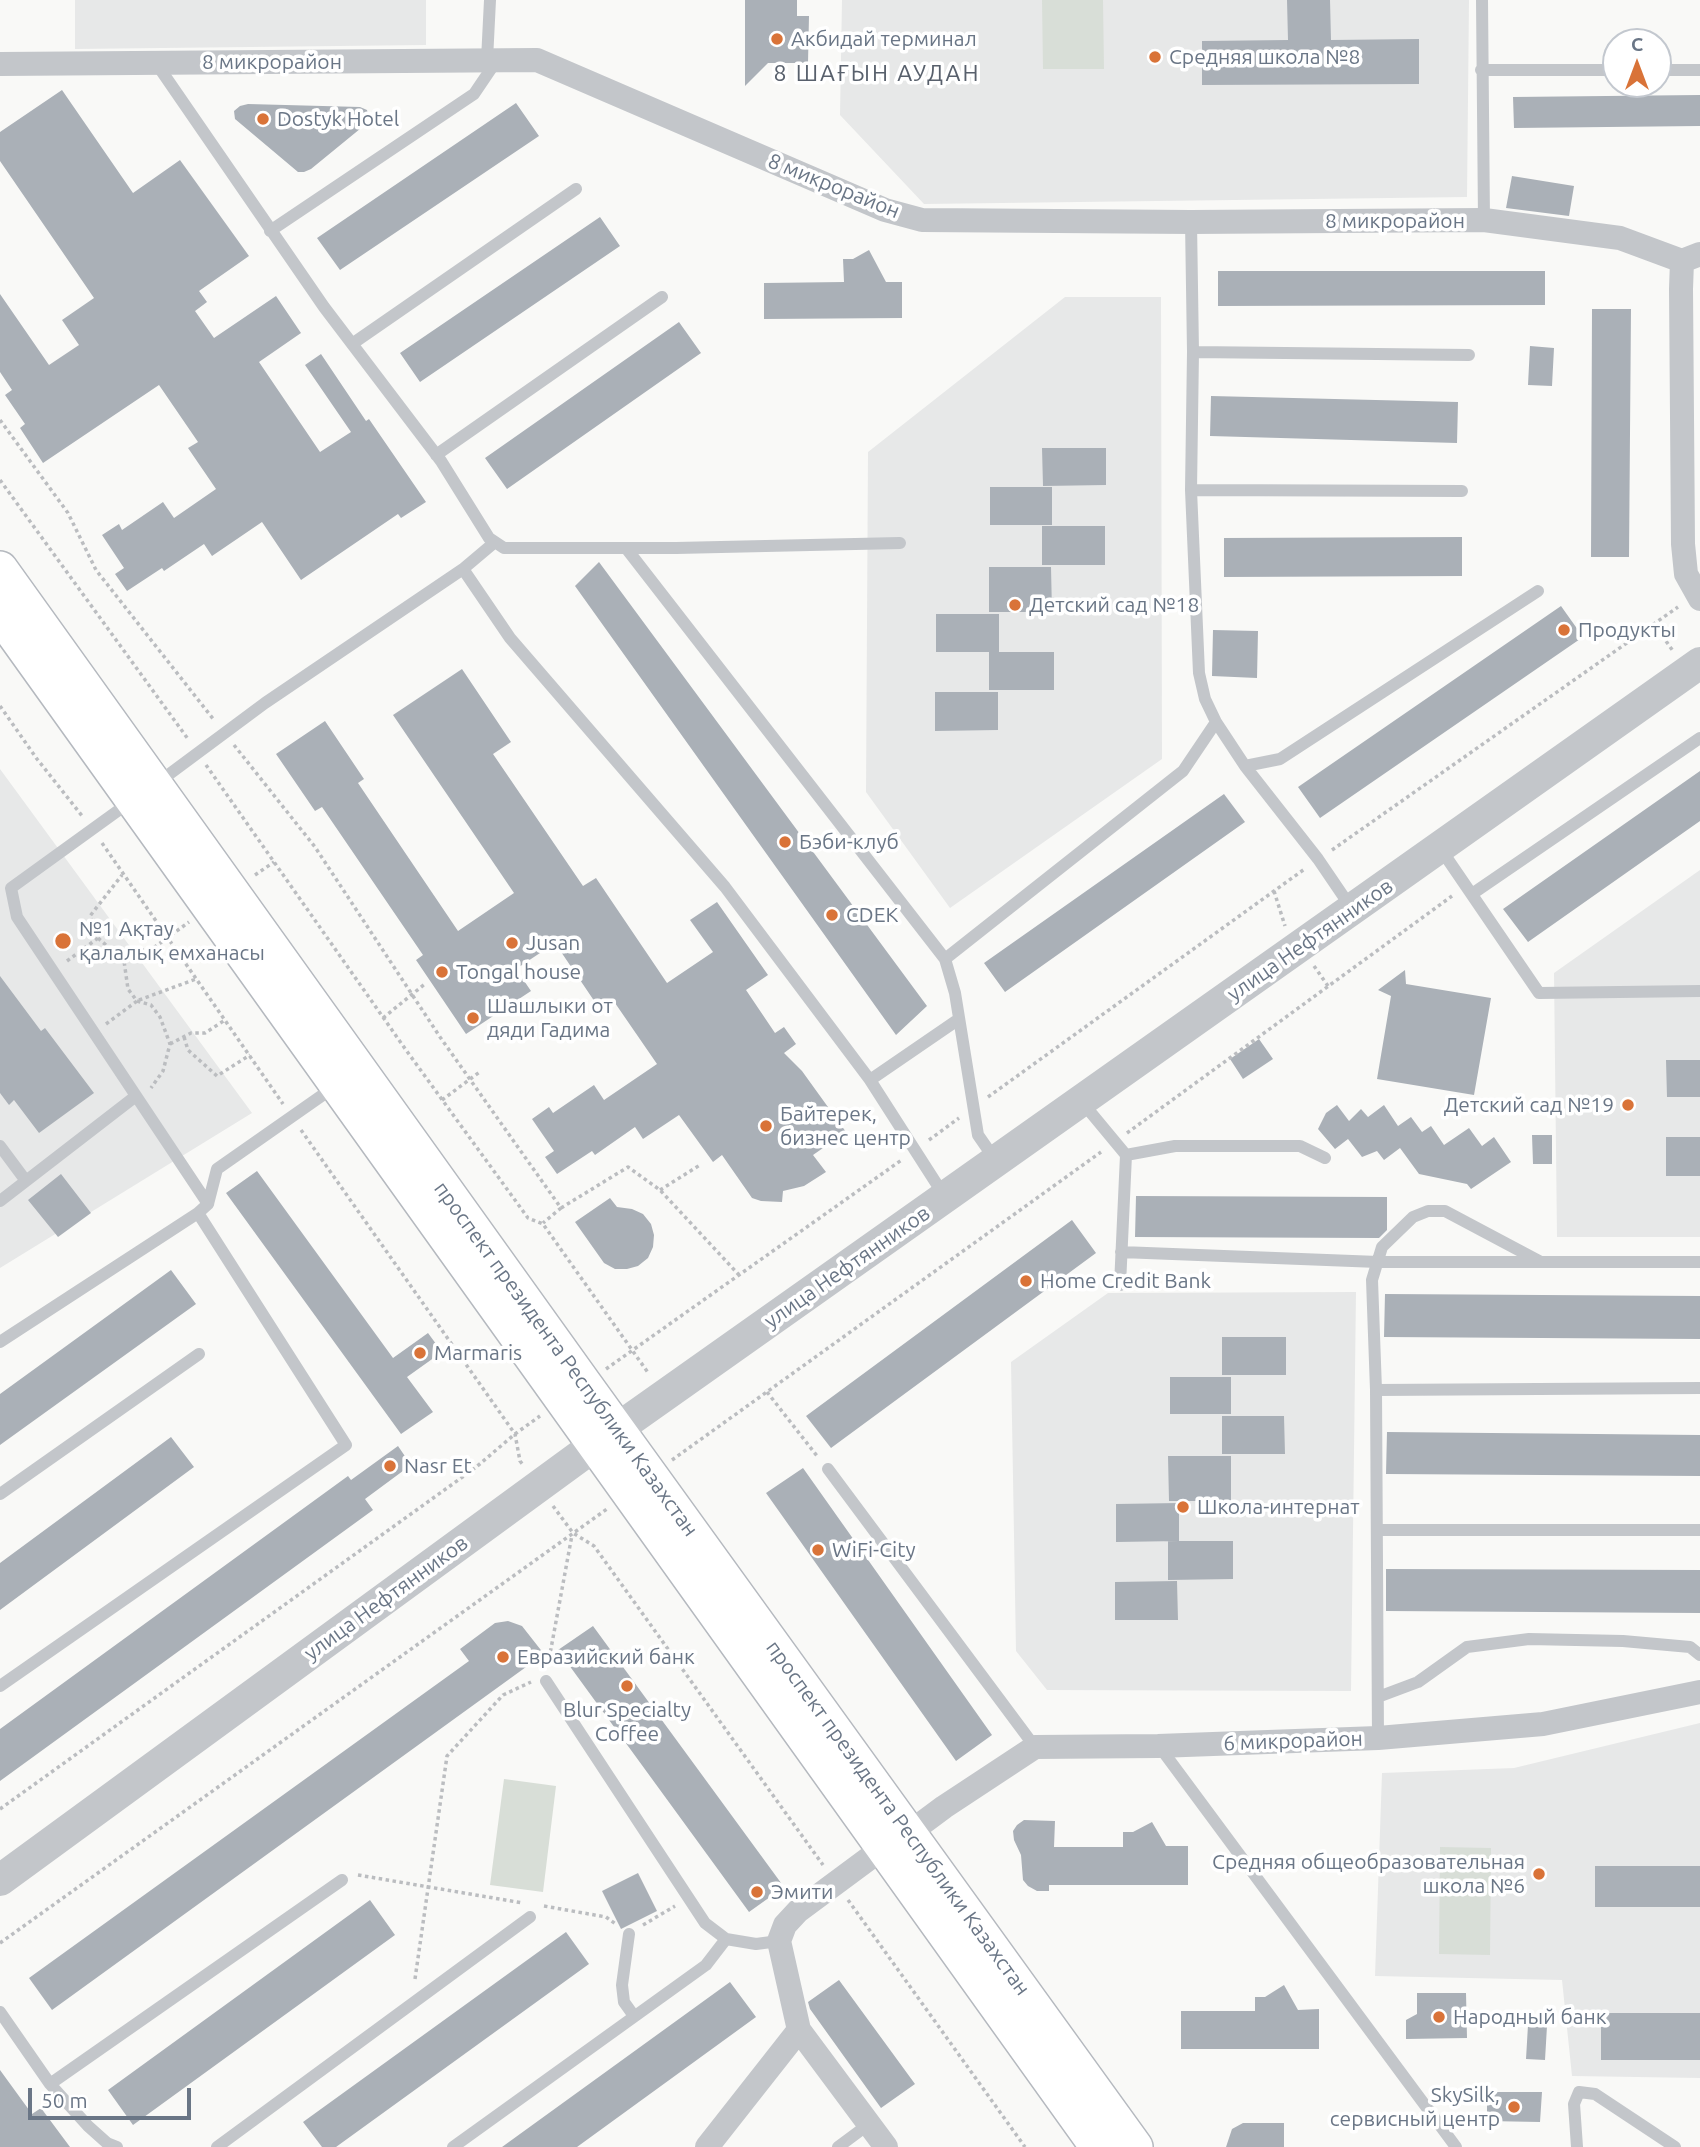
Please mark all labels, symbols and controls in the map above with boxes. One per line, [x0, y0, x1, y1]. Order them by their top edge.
place label: Акбидай терминал [791, 26, 977, 52]
north arrow [1602, 28, 1672, 98]
marker: Акбидай терминал [769, 31, 785, 47]
text: С [1631, 33, 1643, 55]
place label: Средняя школа №8 [1169, 44, 1360, 70]
street label: 8 микрорайон [202, 49, 342, 75]
marker: Средняя школа №8 [1147, 49, 1163, 65]
district label: 8 ШАҒЫН АУДАН [775, 59, 979, 87]
place label: Dostyk Hotel [277, 106, 399, 132]
marker: Dostyk Hotel [255, 111, 271, 127]
street label: 8 микрорайон [764, 148, 904, 224]
street label: 8 микрорайон [1325, 208, 1465, 234]
place label: Детский сад №18 [1029, 592, 1199, 618]
marker: Детский сад №18 [1007, 597, 1023, 613]
place label: Продукты [1578, 617, 1676, 643]
marker: Продукты [1556, 622, 1572, 638]
place label: Бэби-клуб [799, 829, 899, 855]
marker: Бэби-клуб [777, 834, 793, 850]
street label: улица Нефтянников [1222, 873, 1398, 1007]
place label: CDEK [846, 902, 898, 928]
marker: CDEK [824, 907, 840, 923]
place label: №1 Ақтау қалалық емханасы [79, 916, 265, 966]
place label: Jusan [526, 930, 580, 956]
marker: №1 Ақтау қалалық емханасы [53, 931, 73, 951]
marker: Jusan [504, 935, 520, 951]
place label: Tongal house [456, 959, 581, 985]
marker: Tongal house [434, 964, 450, 980]
place label: Шашлыки от дяди Гадима [487, 993, 613, 1043]
marker: Шашлыки от дяди Гадима [465, 1010, 481, 1026]
place label: Детский сад №19 [1444, 1092, 1614, 1118]
marker: Детский сад №19 [1620, 1097, 1636, 1113]
place label: Байтерек, бизнес центр [780, 1101, 911, 1151]
marker: Байтерек, бизнес центр [758, 1118, 774, 1134]
street label: проспект президента Республики Казахстан [429, 1177, 703, 1541]
street label: улица Нефтянников [759, 1200, 935, 1334]
place label: Home Credit Bank [1040, 1268, 1211, 1294]
marker: Home Credit Bank [1018, 1273, 1034, 1289]
place label: Marmaris [434, 1340, 522, 1366]
marker: Marmaris [412, 1345, 428, 1361]
place label: Nasr Et [404, 1453, 472, 1479]
marker: Nasr Et [382, 1458, 398, 1474]
place label: Школа-интернат [1197, 1494, 1360, 1520]
marker: Школа-интернат [1175, 1499, 1191, 1515]
street label: улица Нефтянников [299, 1530, 473, 1666]
place label: WiFi-City [832, 1537, 916, 1563]
marker: WiFi-City [810, 1542, 826, 1558]
street label: проспект президента Республики Казахстан [761, 1636, 1035, 2000]
place label: Евразийский банк [517, 1644, 695, 1670]
marker: Евразийский банк [495, 1649, 511, 1665]
marker: Blur Specialty Coffee [619, 1678, 635, 1694]
place label: Blur Specialty Coffee [563, 1697, 691, 1747]
street label: 6 микрорайон [1223, 1726, 1363, 1756]
place label: Средняя общеобразовательная школа №6 [1212, 1849, 1525, 1899]
marker: Средняя общеобразовательная школа №6 [1531, 1866, 1547, 1882]
place label: Эмити [771, 1879, 833, 1905]
marker: Эмити [749, 1884, 765, 1900]
place label: Народный банк [1453, 2004, 1607, 2030]
marker: Народный банк [1431, 2009, 1447, 2025]
scale bar [32, 2074, 194, 2118]
place label: SkySilk, сервисный центр [1330, 2082, 1500, 2132]
text: 50 m [41, 2088, 88, 2112]
marker: SkySilk, сервисный центр [1506, 2099, 1522, 2115]

